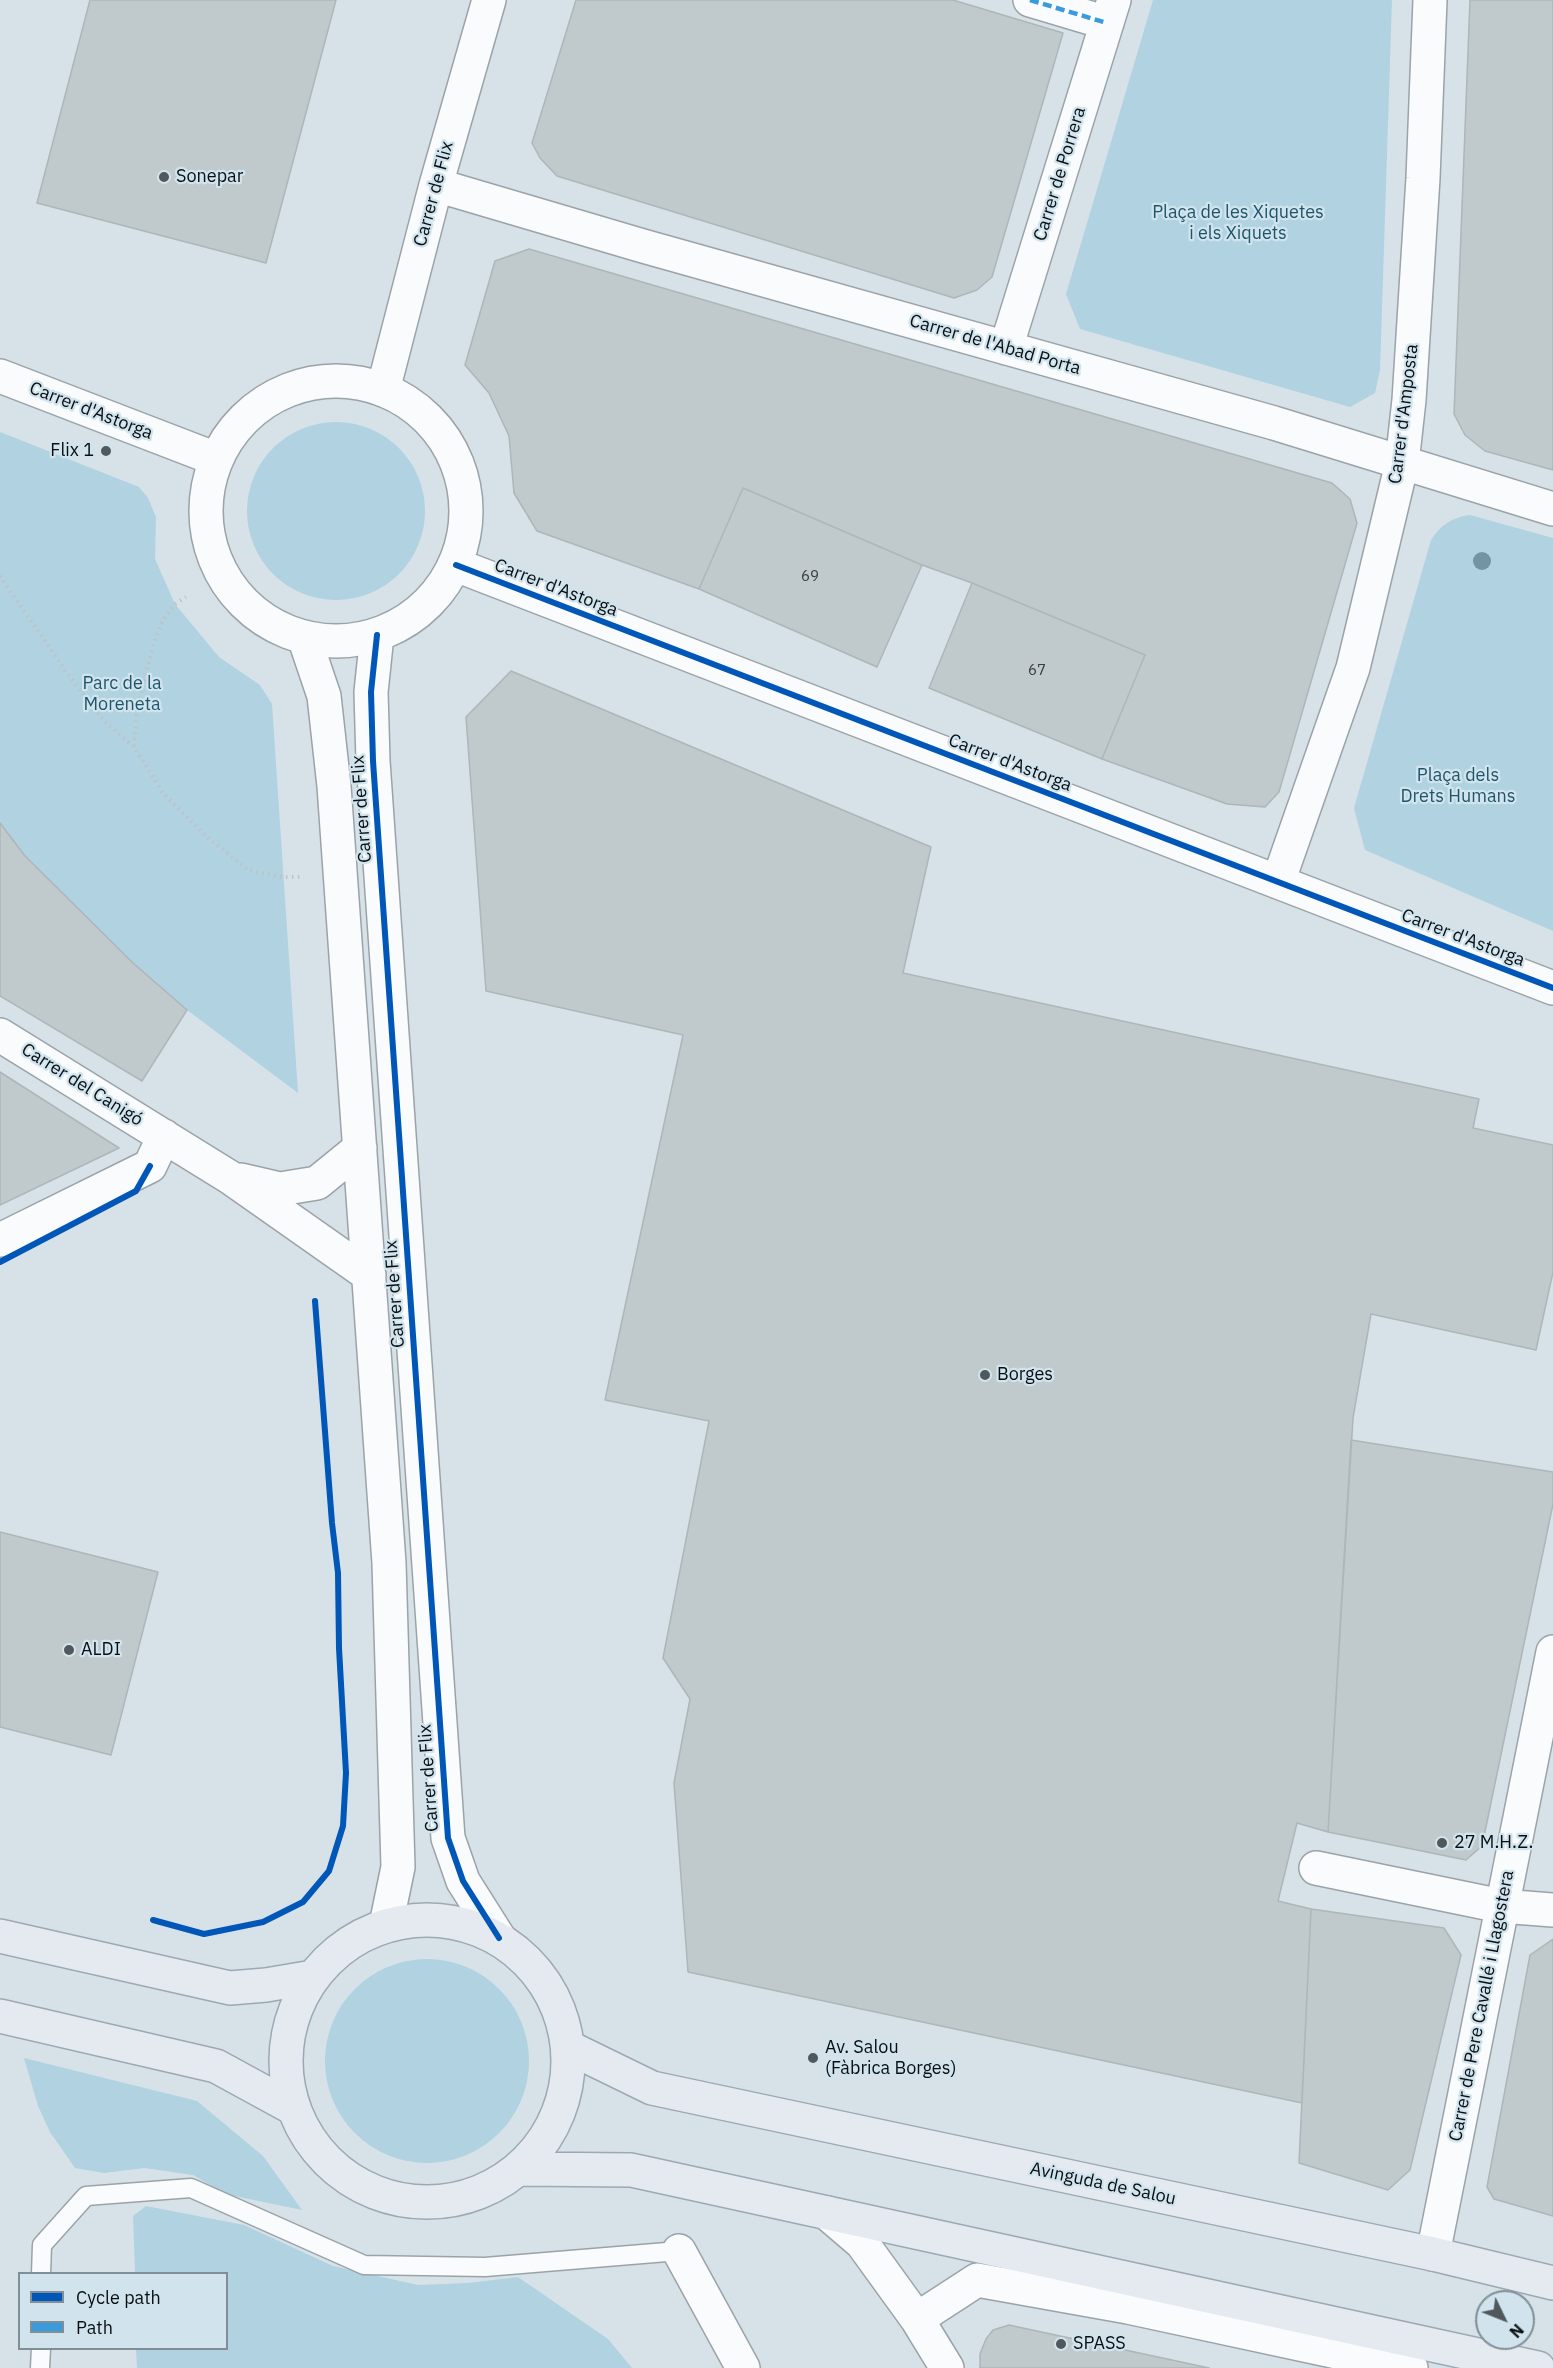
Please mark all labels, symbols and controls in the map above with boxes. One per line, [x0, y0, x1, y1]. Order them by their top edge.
street label: Carrer de Porrera [1029, 104, 1091, 244]
street label: Carrer de Flix [410, 139, 458, 249]
place label: Sonepar [176, 166, 243, 188]
marker: Sonepar [157, 170, 171, 184]
park label: Plaça de les Xiquetes i els Xiquets [1152, 202, 1324, 244]
street label: Carrer de l'Abad Porta [907, 310, 1083, 380]
street label: Carrer d'Amposta [1385, 343, 1423, 485]
street label: Carrer d'Astorga [26, 378, 156, 444]
place label: Flix 1 [50, 440, 94, 462]
marker: Flix 1 [99, 444, 113, 458]
street label: Carrer d'Astorga [491, 555, 621, 621]
house number: 69 [801, 568, 819, 586]
house number: 67 [1028, 662, 1046, 680]
park label: Parc de la Moreneta [82, 673, 162, 716]
street label: Carrer d'Astorga [945, 730, 1075, 796]
street label: Carrer de Flix [347, 754, 377, 864]
park label: Plaça dels Drets Humans [1400, 765, 1516, 808]
street label: Carrer d'Astorga [1398, 905, 1528, 971]
street label: Carrer del Canigó [17, 1039, 147, 1131]
street label: Carrer de Flix [380, 1239, 410, 1349]
place label: Borges [997, 1364, 1053, 1386]
marker: Borges [978, 1368, 992, 1382]
place label: ALDI [81, 1639, 121, 1661]
marker: ALDI [62, 1643, 76, 1657]
street label: Carrer de Flix [414, 1723, 444, 1833]
place label: 27 M.H.Z. [1454, 1832, 1533, 1854]
marker: 27 M.H.Z. [1435, 1836, 1449, 1850]
street label: Carrer de Pere Cavallé i Llagostera [1445, 1869, 1519, 2143]
place label: Av. Salou (Fàbrica Borges) [825, 2037, 957, 2080]
marker: Av. Salou (Fàbrica Borges) [806, 2051, 820, 2065]
street label: Avinguda de Salou [1028, 2158, 1178, 2210]
legend [18, 2272, 228, 2350]
text: Cycle path [76, 2286, 161, 2309]
north arrow [1475, 2290, 1535, 2350]
text: Path [76, 2316, 113, 2339]
text: N [1505, 2320, 1528, 2342]
place label: SPASS [1073, 2333, 1126, 2355]
marker: SPASS [1054, 2337, 1068, 2351]

